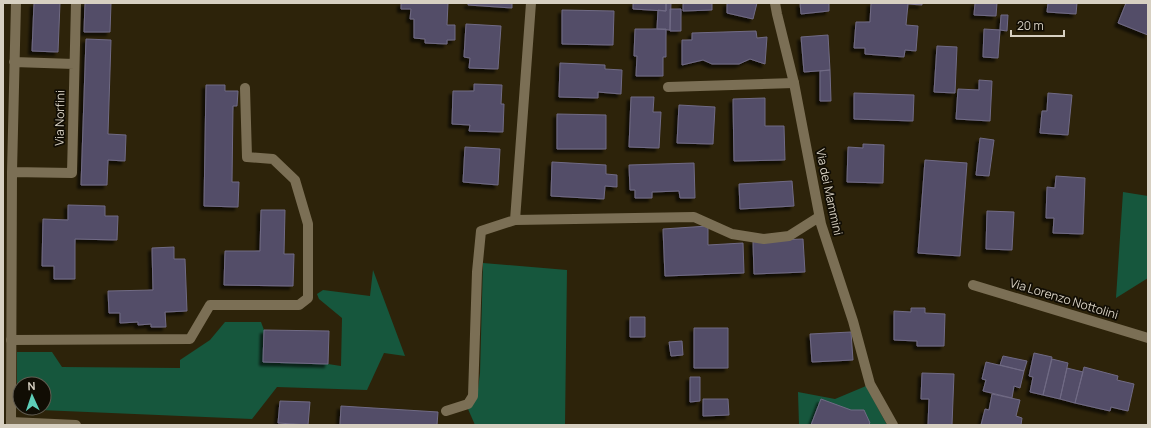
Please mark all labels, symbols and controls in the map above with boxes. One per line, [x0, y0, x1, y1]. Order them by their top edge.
scale bar [1011, 12, 1064, 38]
text: 20 m [1017, 17, 1044, 34]
street label: Via Norfini [51, 90, 68, 146]
street label: Via dei Mammini [812, 147, 847, 237]
street label: Via Lorenzo Nottolini [1008, 274, 1120, 323]
north arrow [12, 376, 52, 416]
text: N [27, 378, 36, 393]

